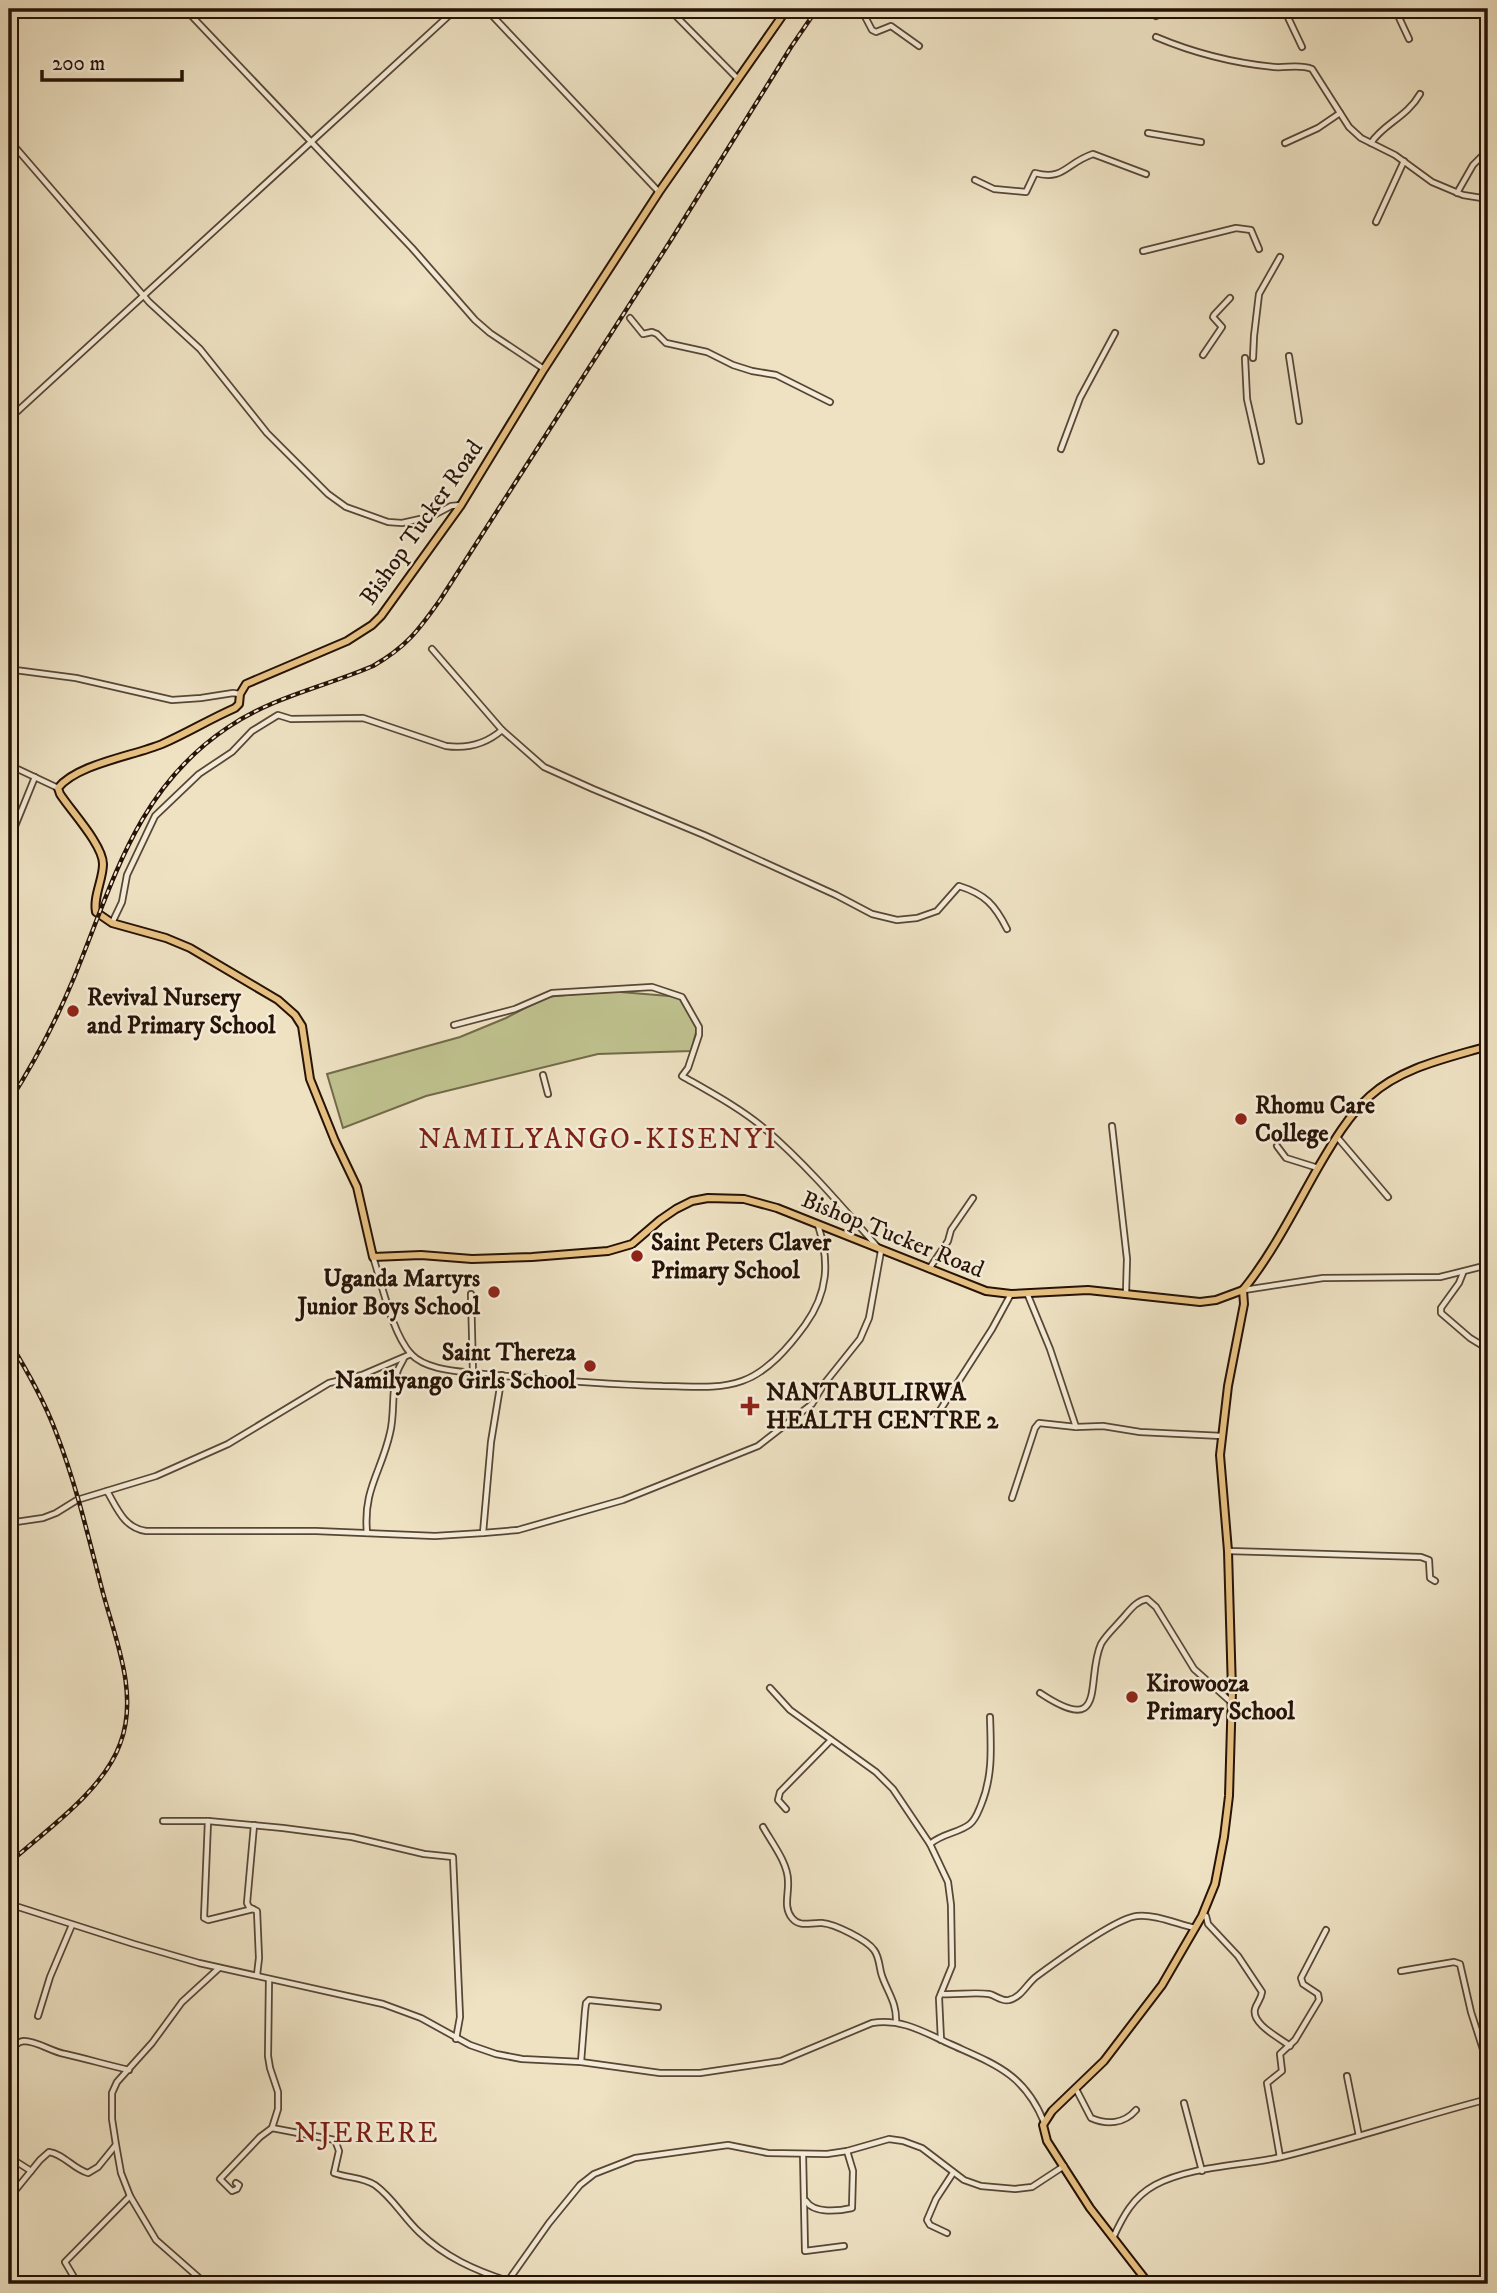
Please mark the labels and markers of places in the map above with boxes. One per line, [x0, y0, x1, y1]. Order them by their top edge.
place label: Revival Nursery and Primary School [87, 983, 276, 1041]
marker: Revival Nursery and Primary School [65, 1003, 81, 1019]
place label: Rhomu Care College [1255, 1091, 1375, 1149]
marker: Rhomu Care College [1233, 1111, 1249, 1127]
place label: Saint Peters Claver Primary School [651, 1228, 832, 1286]
marker: Saint Peters Claver Primary School [629, 1248, 645, 1264]
place label: Uganda Martyrs Junior Boys School [295, 1264, 481, 1322]
marker: Uganda Martyrs Junior Boys School [486, 1284, 502, 1300]
place label: Saint Thereza Namilyango Girls School [335, 1338, 577, 1396]
marker: Saint Thereza Namilyango Girls School [582, 1358, 598, 1374]
place label: NANTABULIRWA HEALTH CENTRE 2 [766, 1378, 999, 1436]
marker: NANTABULIRWA HEALTH CENTRE 2 [740, 1396, 760, 1416]
place label: Kirowooza Primary School [1146, 1669, 1295, 1727]
marker: Kirowooza Primary School [1124, 1689, 1140, 1705]

